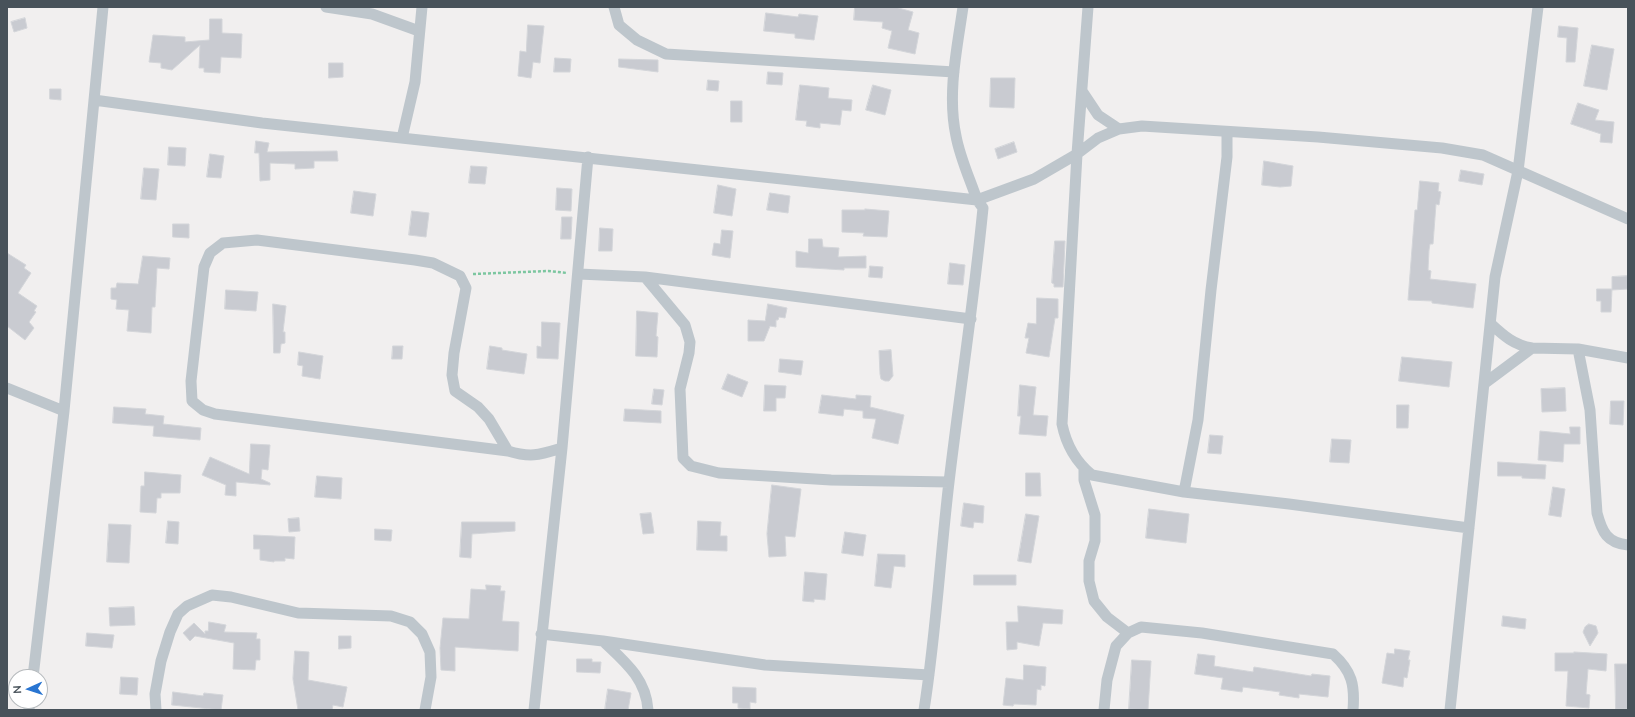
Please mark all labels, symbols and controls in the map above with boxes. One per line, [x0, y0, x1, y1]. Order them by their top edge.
north arrow [8, 669, 48, 709]
text: N [10, 685, 24, 694]

